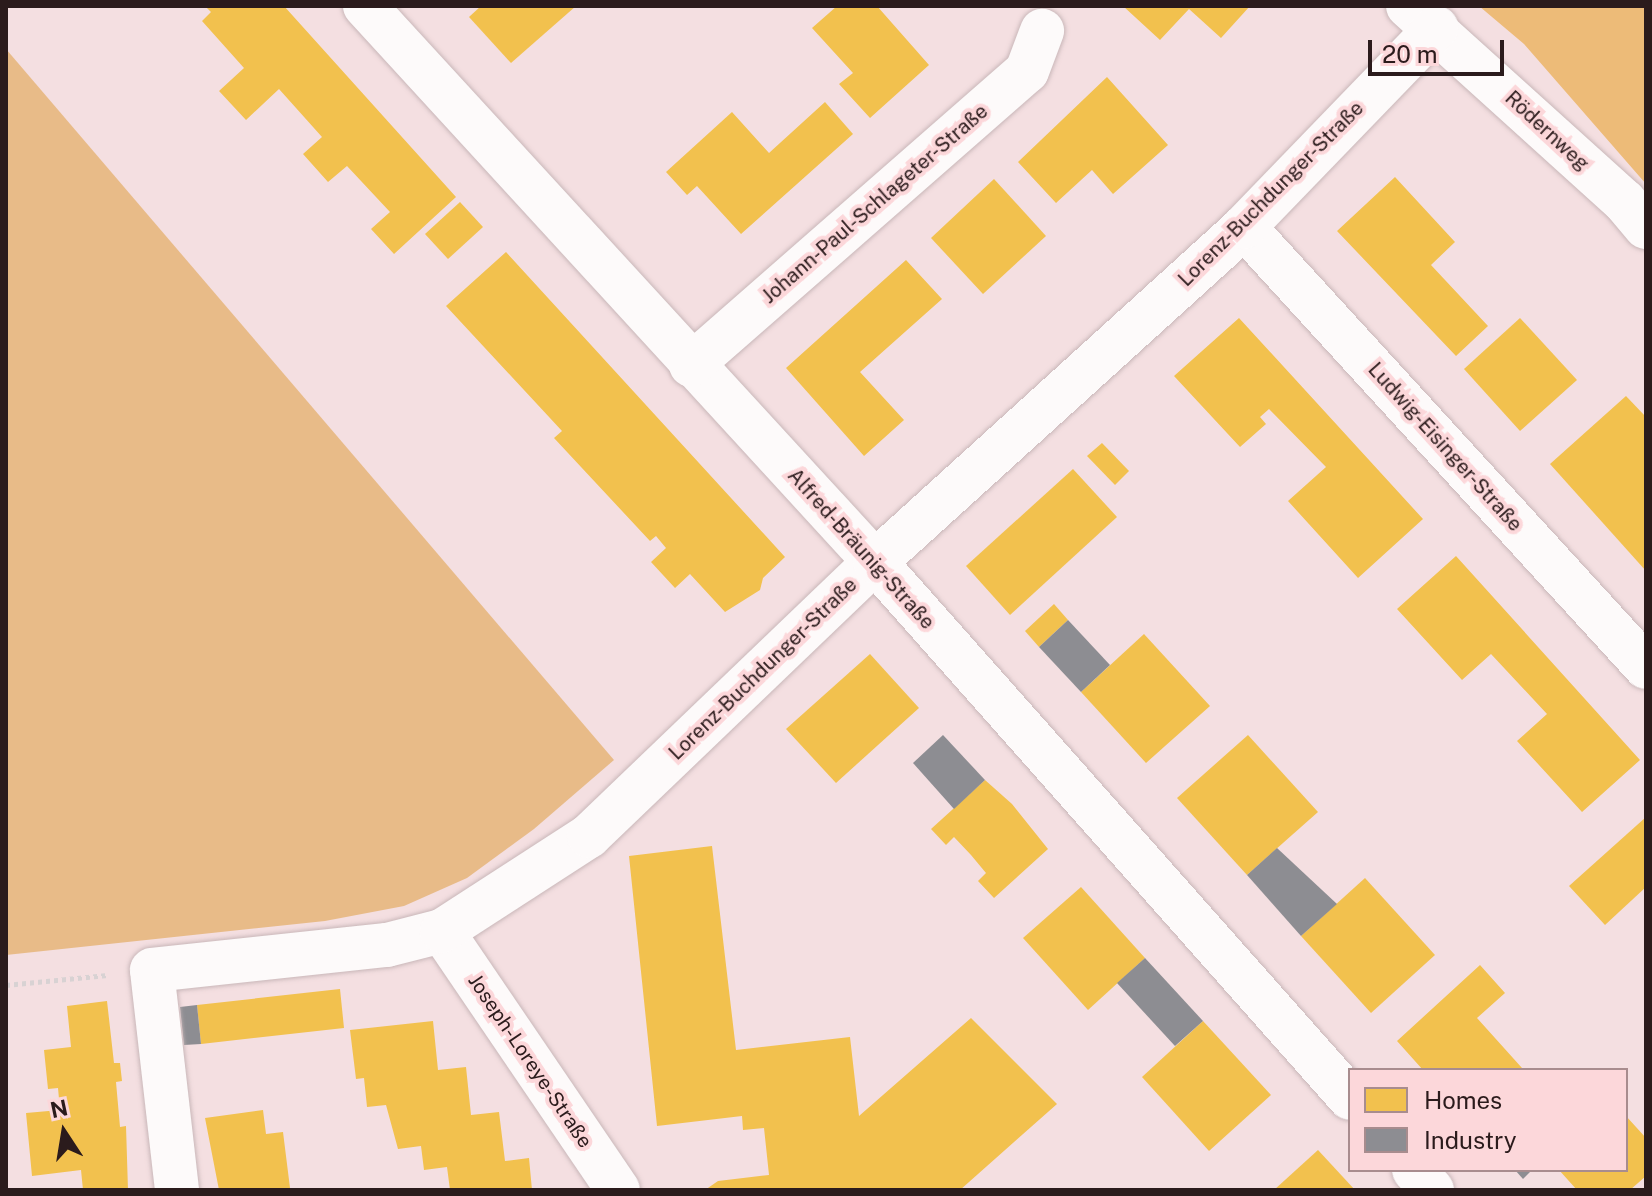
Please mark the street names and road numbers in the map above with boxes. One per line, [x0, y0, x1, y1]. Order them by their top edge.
street label: Rödernweg [1500, 86, 1594, 176]
street label: Lorenz-Buchdunger-Straße [1173, 96, 1369, 292]
street label: Johann-Paul-Schlageter-Straße [757, 99, 993, 309]
street label: Ludwig-Eisinger-Straße [1363, 358, 1527, 536]
street label: Alfred-Bräunig-Straße [783, 464, 939, 634]
street label: Lorenz-Buchdunger-Straße [664, 573, 862, 765]
street label: Joseph-Loreye-Straße [463, 970, 597, 1152]

